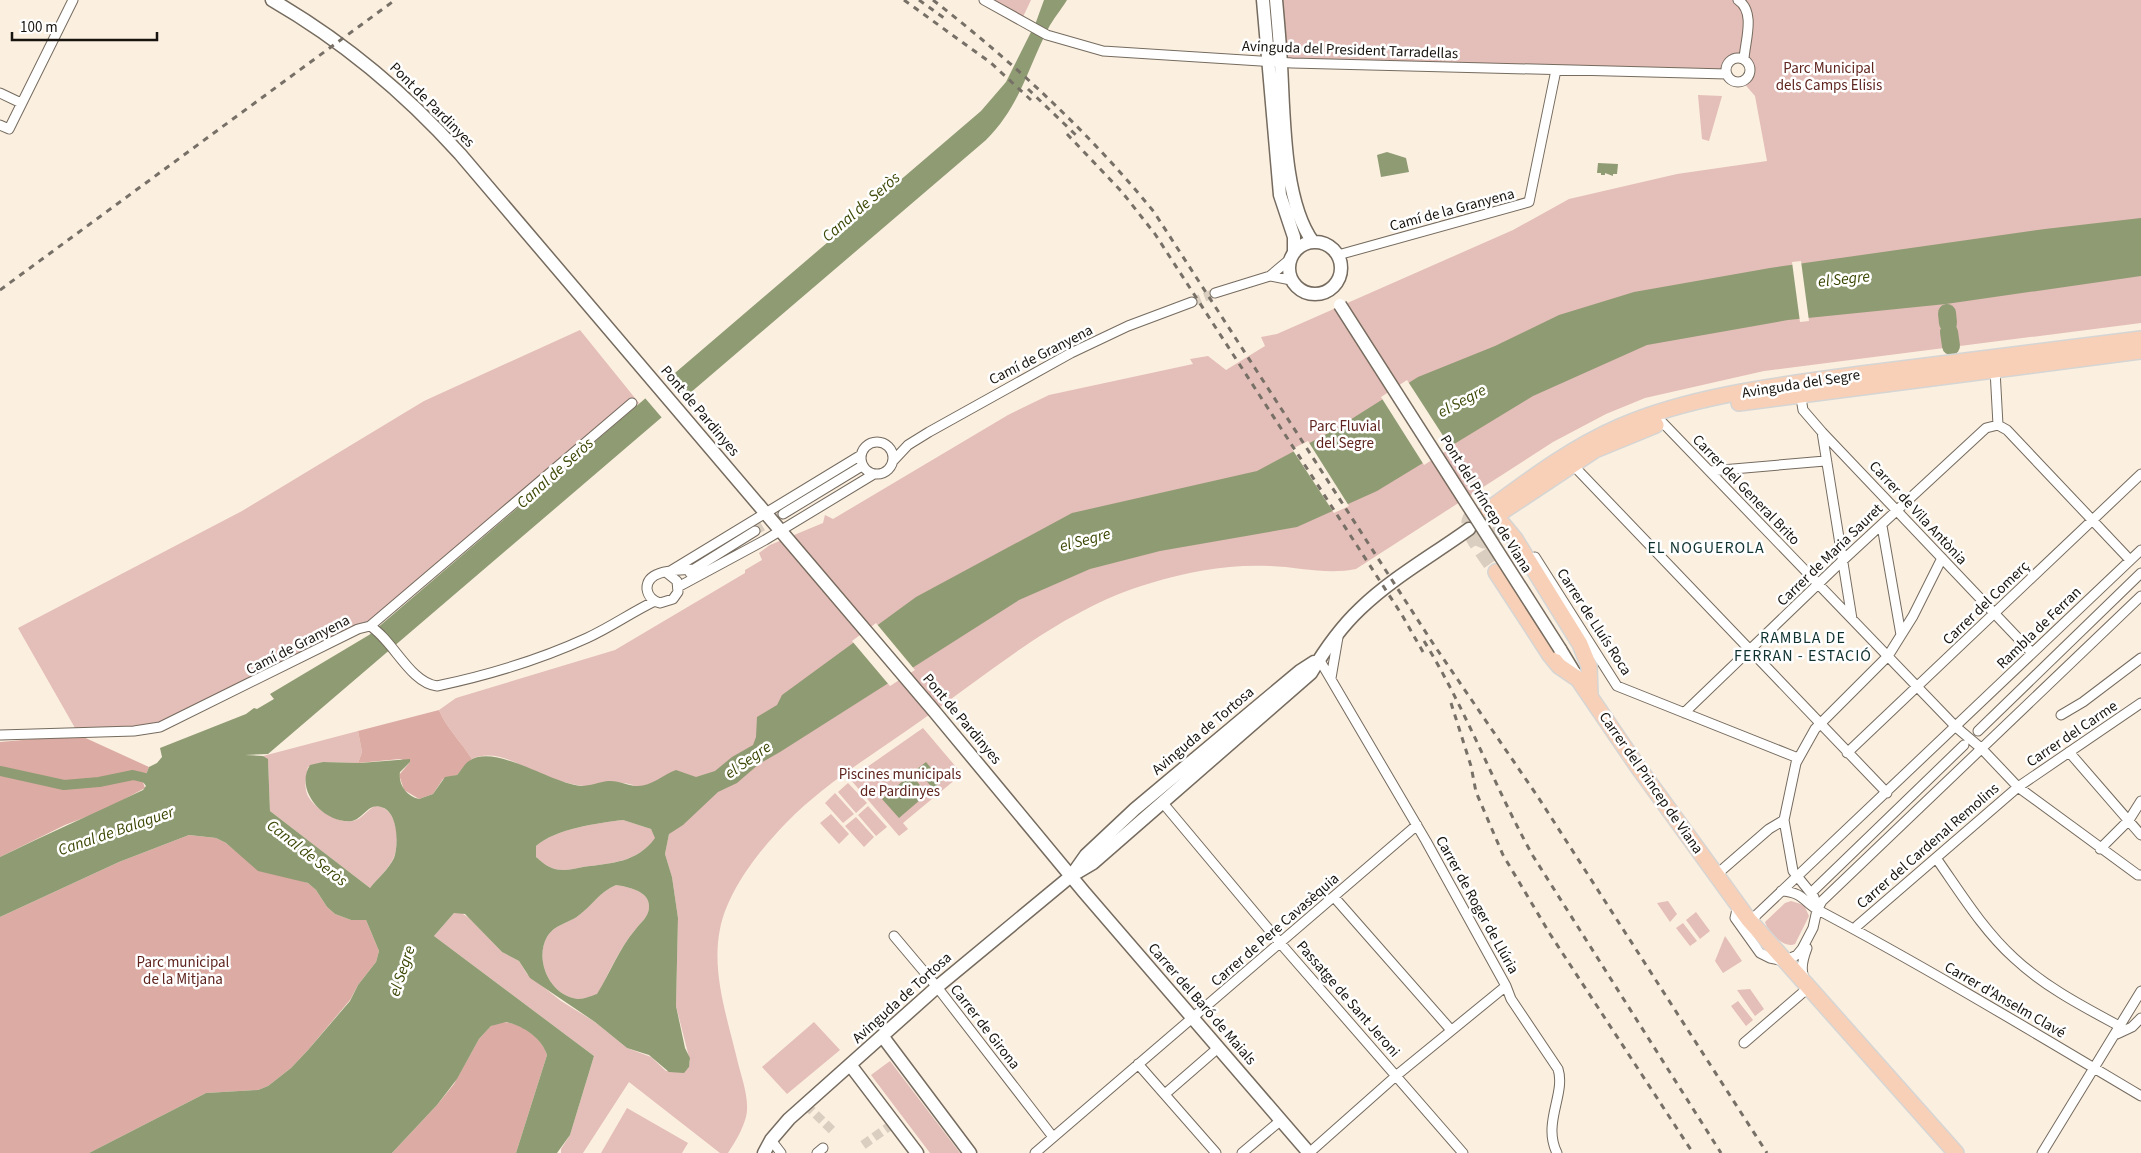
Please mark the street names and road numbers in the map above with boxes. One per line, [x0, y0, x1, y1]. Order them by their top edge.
street label: Avinguda del President Tarradellas [1241, 36, 1459, 64]
street label: Pont de Pardinyes [385, 58, 479, 152]
street label: Camí de la Granyena [1387, 183, 1517, 237]
street label: Camí de Granyena [985, 320, 1097, 390]
street label: Pont de Pardinyes [656, 361, 744, 461]
street label: Avinguda del Segre [1740, 364, 1862, 404]
street label: Carrer del General Brito [1687, 430, 1805, 550]
street label: Pont del Príncep de Viana [1435, 431, 1537, 577]
street label: Carrer de Vila Antònia [1864, 456, 1972, 570]
street label: Carrer de Maria Sauret [1772, 499, 1888, 611]
street label: Carrer del Comerç [1938, 556, 2034, 650]
street label: Carrer de Lluís Roca [1551, 564, 1637, 680]
street label: Rambla de Ferran [1992, 582, 2086, 674]
street label: Camí de Granyena [242, 610, 354, 680]
street label: Pont de Pardinyes [918, 669, 1006, 769]
street label: Avinguda de Tortosa [1147, 682, 1259, 780]
street label: Carrer del Carme [2022, 696, 2122, 772]
street label: Carrer del Princep de Viana [1594, 708, 1708, 858]
street label: Carrer del Cardenal Remolins [1852, 778, 2004, 914]
street label: Carrer de Roger de Llúria [1430, 832, 1524, 978]
street label: Carrer de Pere Cavasèquia [1206, 868, 1344, 992]
street label: Passatge de Sant Jeroni [1291, 936, 1405, 1062]
street label: Carrer del Baró de Maials [1143, 938, 1261, 1070]
street label: Avinguda de Tortosa [848, 948, 956, 1048]
street label: Carrer d'Anselm Clavé [1940, 957, 2070, 1043]
street label: Carrer de Girona [945, 980, 1025, 1074]

